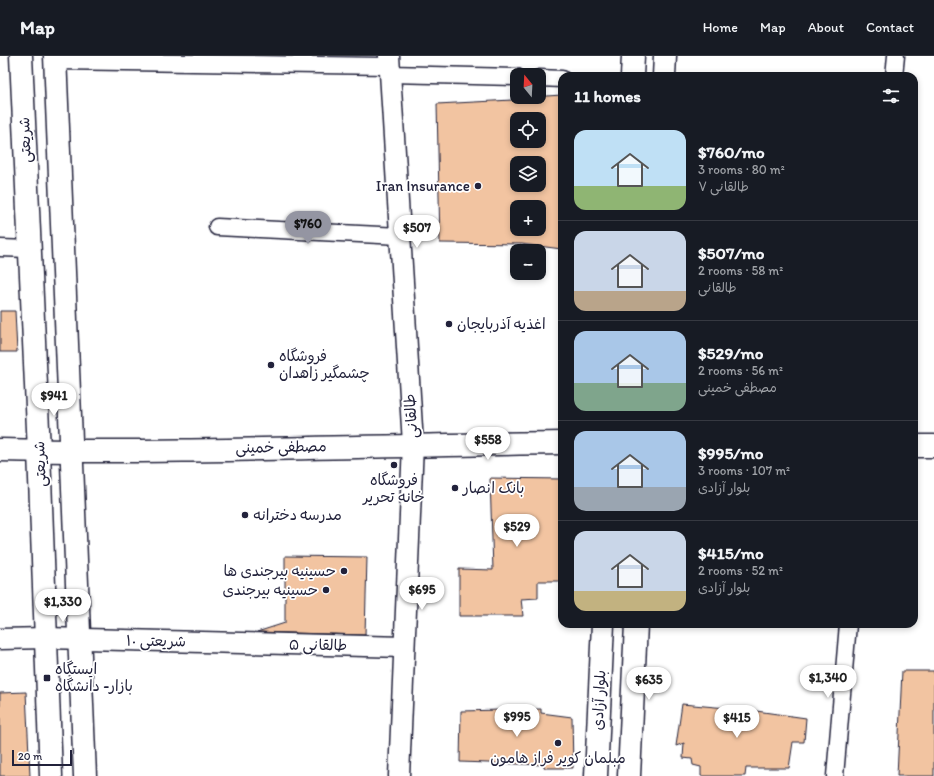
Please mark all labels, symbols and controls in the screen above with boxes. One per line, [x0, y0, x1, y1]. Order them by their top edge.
text: Map [20, 16, 55, 39]
text: Home [703, 19, 738, 36]
text: Map [760, 19, 786, 36]
text: About [808, 19, 844, 36]
text: Contact [866, 19, 914, 36]
north arrow [510, 68, 546, 104]
map controls [510, 68, 546, 280]
icon: filters [880, 85, 902, 107]
text: 11 homes [574, 86, 641, 106]
button: locate [510, 112, 546, 148]
street label: شریعتی [15, 117, 36, 163]
text: $760/mo [698, 142, 765, 162]
icon: home [606, 146, 654, 194]
button: layers [510, 156, 546, 192]
text: 3 rooms · 80 m² [698, 162, 785, 177]
place label: Iran Insurance [376, 177, 470, 195]
text: طالقانی ۷ [698, 179, 749, 194]
marker: Iran Insurance [473, 181, 483, 191]
button: + [510, 200, 546, 236]
pin: $760 [284, 211, 332, 245]
pin: $507 [393, 215, 441, 249]
text: $760 [294, 216, 322, 231]
text: $507 [403, 220, 431, 235]
text: $507/mo [698, 243, 765, 263]
button: − [510, 244, 546, 280]
icon: home [606, 247, 654, 295]
text: 2 rooms · 58 m² [698, 263, 783, 278]
text: طالقانی [698, 280, 737, 295]
place label: اغذیه آذربایجان [457, 315, 546, 333]
marker: اغذیه آذربایجان [444, 319, 454, 329]
text: $529/mo [698, 343, 763, 363]
place label: فروشگاه چشمگیر زاهدان [279, 347, 370, 383]
icon: home [606, 347, 654, 395]
marker: فروشگاه چشمگیر زاهدان [266, 360, 276, 370]
text: 2 rooms · 56 m² [698, 363, 783, 378]
text: مصطفی خمینی [698, 380, 777, 395]
pin: $941 [30, 383, 78, 417]
text: $941 [40, 388, 68, 403]
street label: طالقانی [400, 393, 423, 439]
pin: $558 [464, 427, 512, 461]
text: $558 [474, 432, 502, 447]
street label: مصطفی خمینی [235, 437, 327, 458]
street label: شریعتی [30, 441, 51, 487]
text: $995/mo [698, 443, 763, 463]
icon: home [606, 447, 654, 495]
marker: فروشگاه خانه تحریر [389, 460, 399, 470]
text: 3 rooms · 107 m² [698, 463, 790, 478]
place label: فروشگاه خانه تحریر [361, 471, 425, 506]
place label: بانک انصار [462, 479, 524, 497]
text: بلوار آزادی [698, 480, 750, 495]
marker: بانک انصار [450, 483, 460, 493]
place label: مدرسه دخترانه [253, 506, 342, 524]
marker: مدرسه دخترانه [240, 510, 250, 520]
pin: $529 [493, 514, 541, 548]
text: $529 [503, 519, 531, 534]
text: $415/mo [698, 543, 764, 563]
icon: home [606, 547, 654, 595]
place label: حسینیه بیرجندی ها [223, 562, 336, 580]
text: 2 rooms · 52 m² [698, 563, 783, 578]
marker: حسینیه بیرجندی ها [339, 566, 349, 576]
pin: $695 [398, 577, 446, 611]
text: بلوار آزادی [698, 580, 750, 595]
place label: حسینیه بیرجندی [222, 581, 318, 599]
text: $695 [408, 582, 436, 597]
marker: حسینیه بیرجندی [321, 585, 331, 595]
pin: $1,330 [30, 589, 96, 623]
text: $1,330 [44, 594, 82, 609]
street label: شریعتی ۱۰ [126, 631, 186, 652]
street label: طالقانی ۵ [289, 635, 347, 656]
place label: ایستگاه بازار- دانشگاه [55, 660, 133, 695]
pin: $1,340 [795, 665, 861, 699]
pin: $635 [625, 667, 673, 701]
street label: بلوار آزادی [588, 669, 610, 731]
text: $1,340 [809, 670, 847, 685]
text: $635 [635, 672, 663, 687]
marker: ایستگاه بازار- دانشگاه [42, 673, 52, 683]
pin: $995 [493, 704, 541, 738]
pin: $415 [713, 705, 761, 739]
text: $995 [503, 709, 531, 724]
text: $415 [723, 710, 751, 725]
marker: مبلمان کویر فراز هامون [553, 738, 563, 748]
scale bar [12, 748, 72, 767]
place label: مبلمان کویر فراز هامون [490, 749, 626, 767]
text: 20 m [18, 750, 42, 763]

